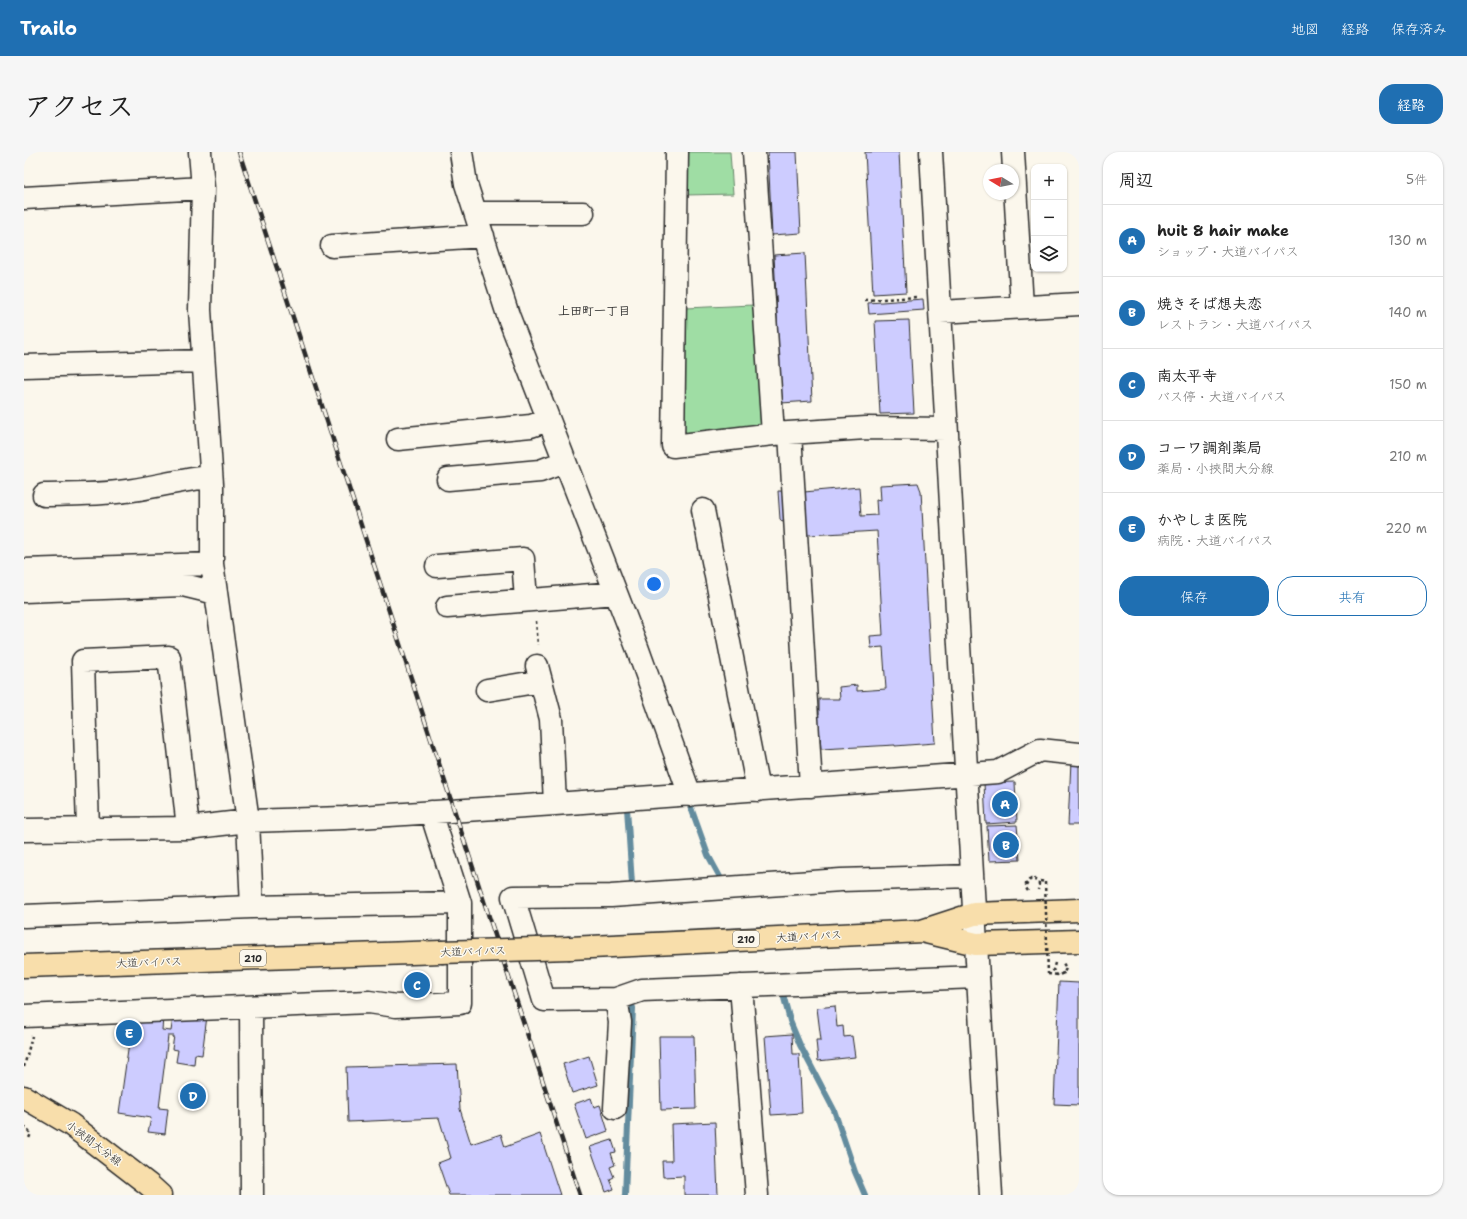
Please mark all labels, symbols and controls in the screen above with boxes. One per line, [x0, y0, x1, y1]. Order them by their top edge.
text: Trailo [20, 16, 77, 41]
text: 地図 [1291, 20, 1319, 38]
text: 経路 [1341, 20, 1369, 38]
text: 保存済み [1391, 20, 1447, 38]
button: 経路 [1379, 84, 1443, 124]
text: アクセス [24, 87, 134, 125]
north arrow [983, 164, 1019, 200]
map controls [1031, 164, 1067, 272]
button: + [1031, 164, 1067, 200]
text: 周辺 [1119, 169, 1153, 191]
text: 5件 [1406, 171, 1427, 188]
button: − [1031, 200, 1067, 236]
text: huit 8 hair make [1157, 221, 1289, 241]
text: A [1127, 232, 1137, 249]
text: 130 m [1389, 232, 1427, 249]
button: layers [1031, 236, 1067, 272]
text: ショップ · 大道バイパス [1157, 243, 1299, 260]
text: 焼きそば想夫恋 [1157, 294, 1262, 314]
district label: 上田町一丁目 [558, 303, 630, 319]
text: B [1128, 304, 1136, 321]
text: 140 m [1388, 304, 1427, 321]
text: レストラン · 大道バイパス [1157, 316, 1313, 333]
text: 南太平寺 [1157, 366, 1217, 386]
text: C [1128, 376, 1136, 393]
text: 150 m [1389, 376, 1427, 393]
text: バス停 · 大道バイパス [1157, 388, 1286, 405]
text: コーワ調剤薬局 [1157, 438, 1262, 458]
text: D [1127, 448, 1137, 465]
text: 210 m [1389, 448, 1427, 465]
text: 薬局 · 小挾間大分線 [1157, 460, 1274, 477]
text: かやしま医院 [1157, 510, 1247, 530]
text: E [1128, 520, 1136, 537]
text: 220 m [1385, 520, 1427, 537]
text: 病院 · 大道バイパス [1157, 532, 1273, 549]
your location [644, 574, 664, 594]
button: 保存 [1119, 576, 1269, 616]
button: 共有 [1277, 576, 1427, 616]
pin: A [992, 789, 1018, 819]
pin: B [993, 830, 1019, 860]
street label: 大道バイパス [776, 927, 842, 946]
road number: 210 [733, 931, 759, 947]
street label: 大道バイパス [440, 943, 506, 960]
road number: 210 [240, 950, 266, 966]
street label: 大道バイパス [116, 954, 182, 971]
pin: C [404, 970, 430, 1000]
pin: E [116, 1018, 142, 1048]
pin: D [180, 1081, 206, 1111]
street label: 小挾間大分線 [63, 1118, 125, 1169]

